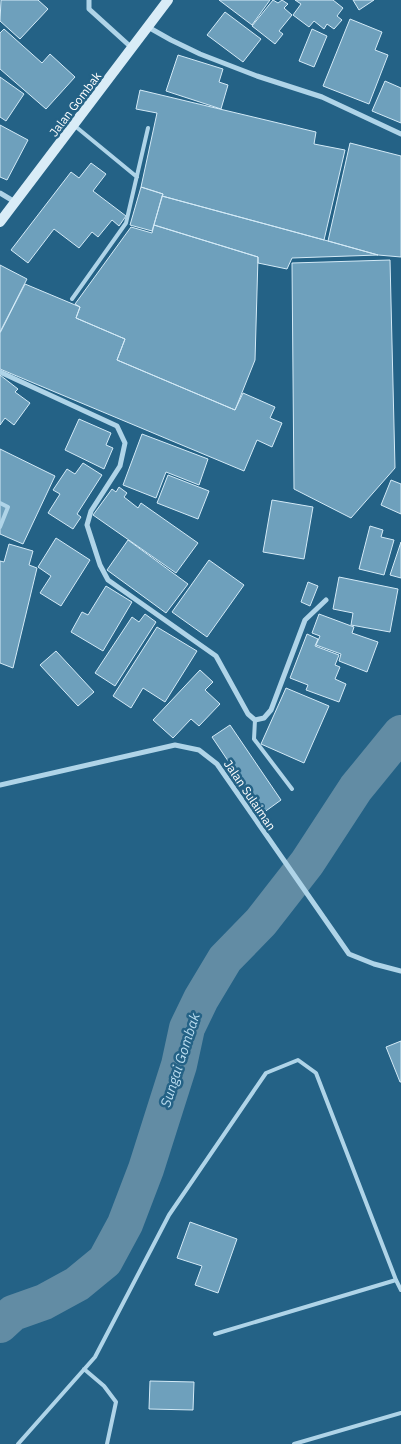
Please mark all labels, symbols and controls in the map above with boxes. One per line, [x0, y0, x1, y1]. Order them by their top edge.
street label: Jalan Gombak [46, 68, 105, 139]
street label: Jalan Sulaiman [221, 757, 279, 833]
water label: Sungai Gombak [156, 1010, 204, 1110]

